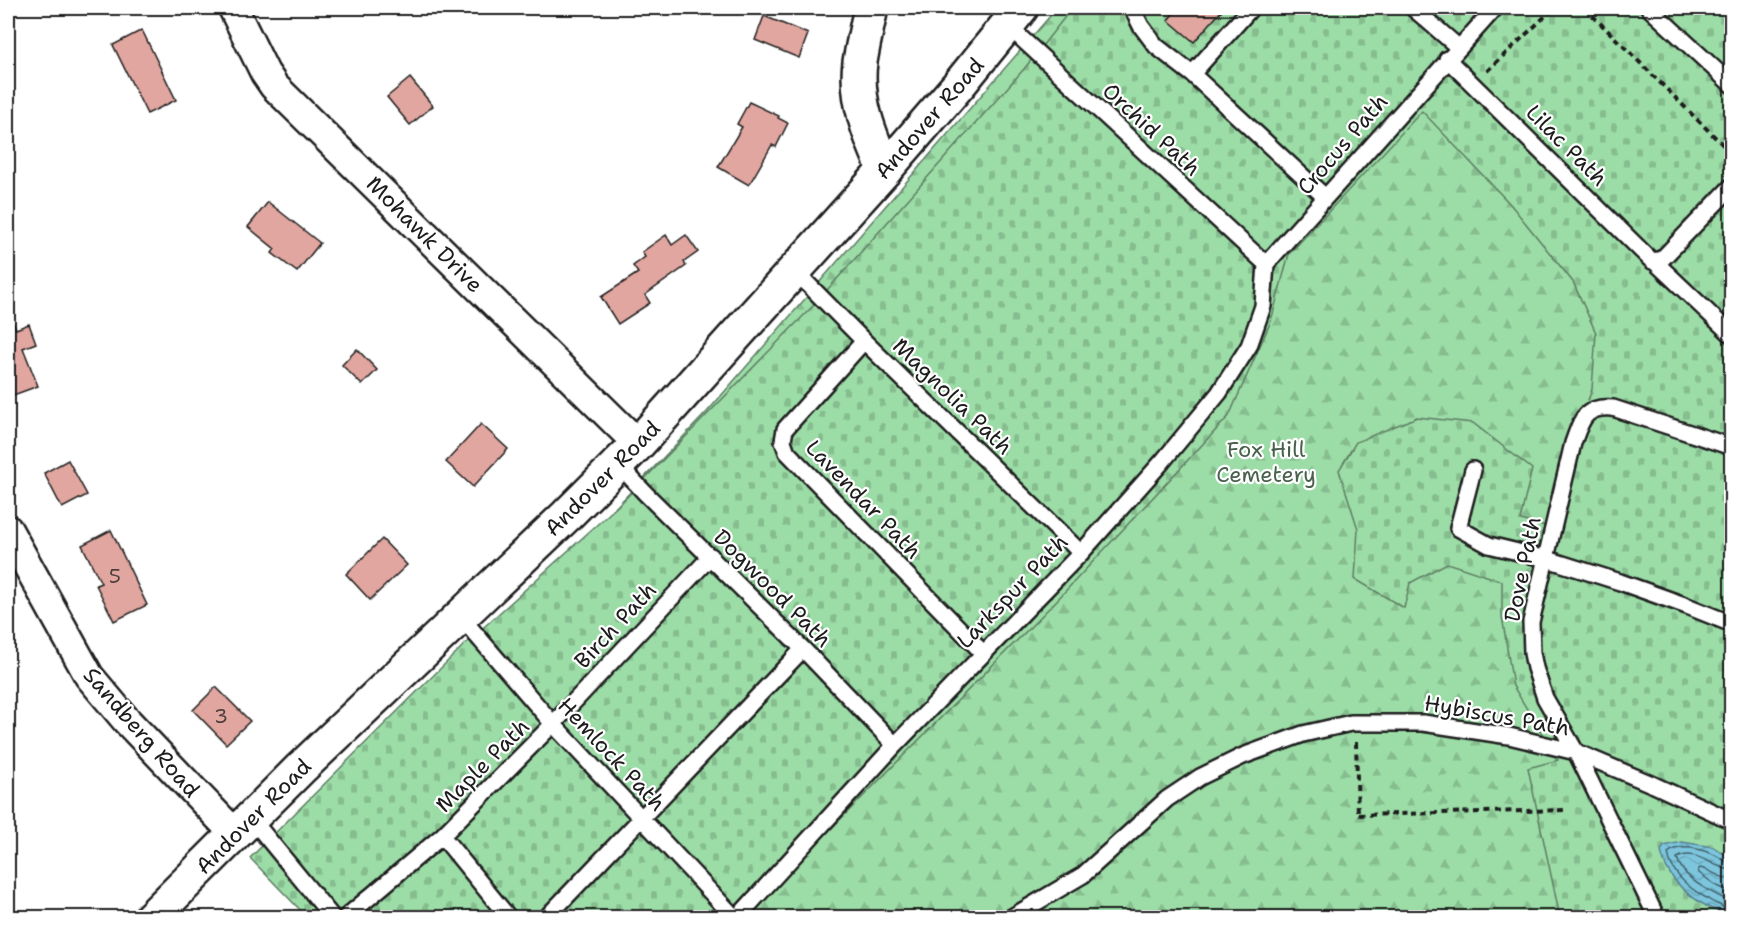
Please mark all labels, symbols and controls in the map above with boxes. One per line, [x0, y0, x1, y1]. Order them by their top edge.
street label: Andover Road [868, 51, 990, 185]
street label: Orchid Path [1096, 76, 1207, 182]
street label: Crocus Path [1291, 88, 1394, 201]
street label: Lilac Path [1519, 98, 1614, 193]
street label: Mohawk Drive [360, 170, 489, 299]
street label: Magnolia Path [886, 332, 1019, 461]
street label: Andover Road [538, 414, 667, 543]
street label: Lavendar Path [799, 433, 928, 565]
park label: Fox Hill Cemetery [1216, 435, 1316, 489]
street label: Dove Path [1497, 514, 1548, 624]
street label: Dogwood Path [707, 523, 838, 654]
street label: Larkspur Path [950, 528, 1074, 655]
house number: 5 [109, 563, 121, 589]
street label: Birch Path [568, 576, 663, 675]
street label: Sandberg Road [77, 661, 206, 804]
street label: Hybiscus Path [1422, 688, 1572, 743]
street label: Hemlock Path [551, 691, 672, 817]
house number: 3 [214, 703, 228, 729]
street label: Maple Path [429, 712, 536, 819]
street label: Andover Road [189, 752, 318, 881]

